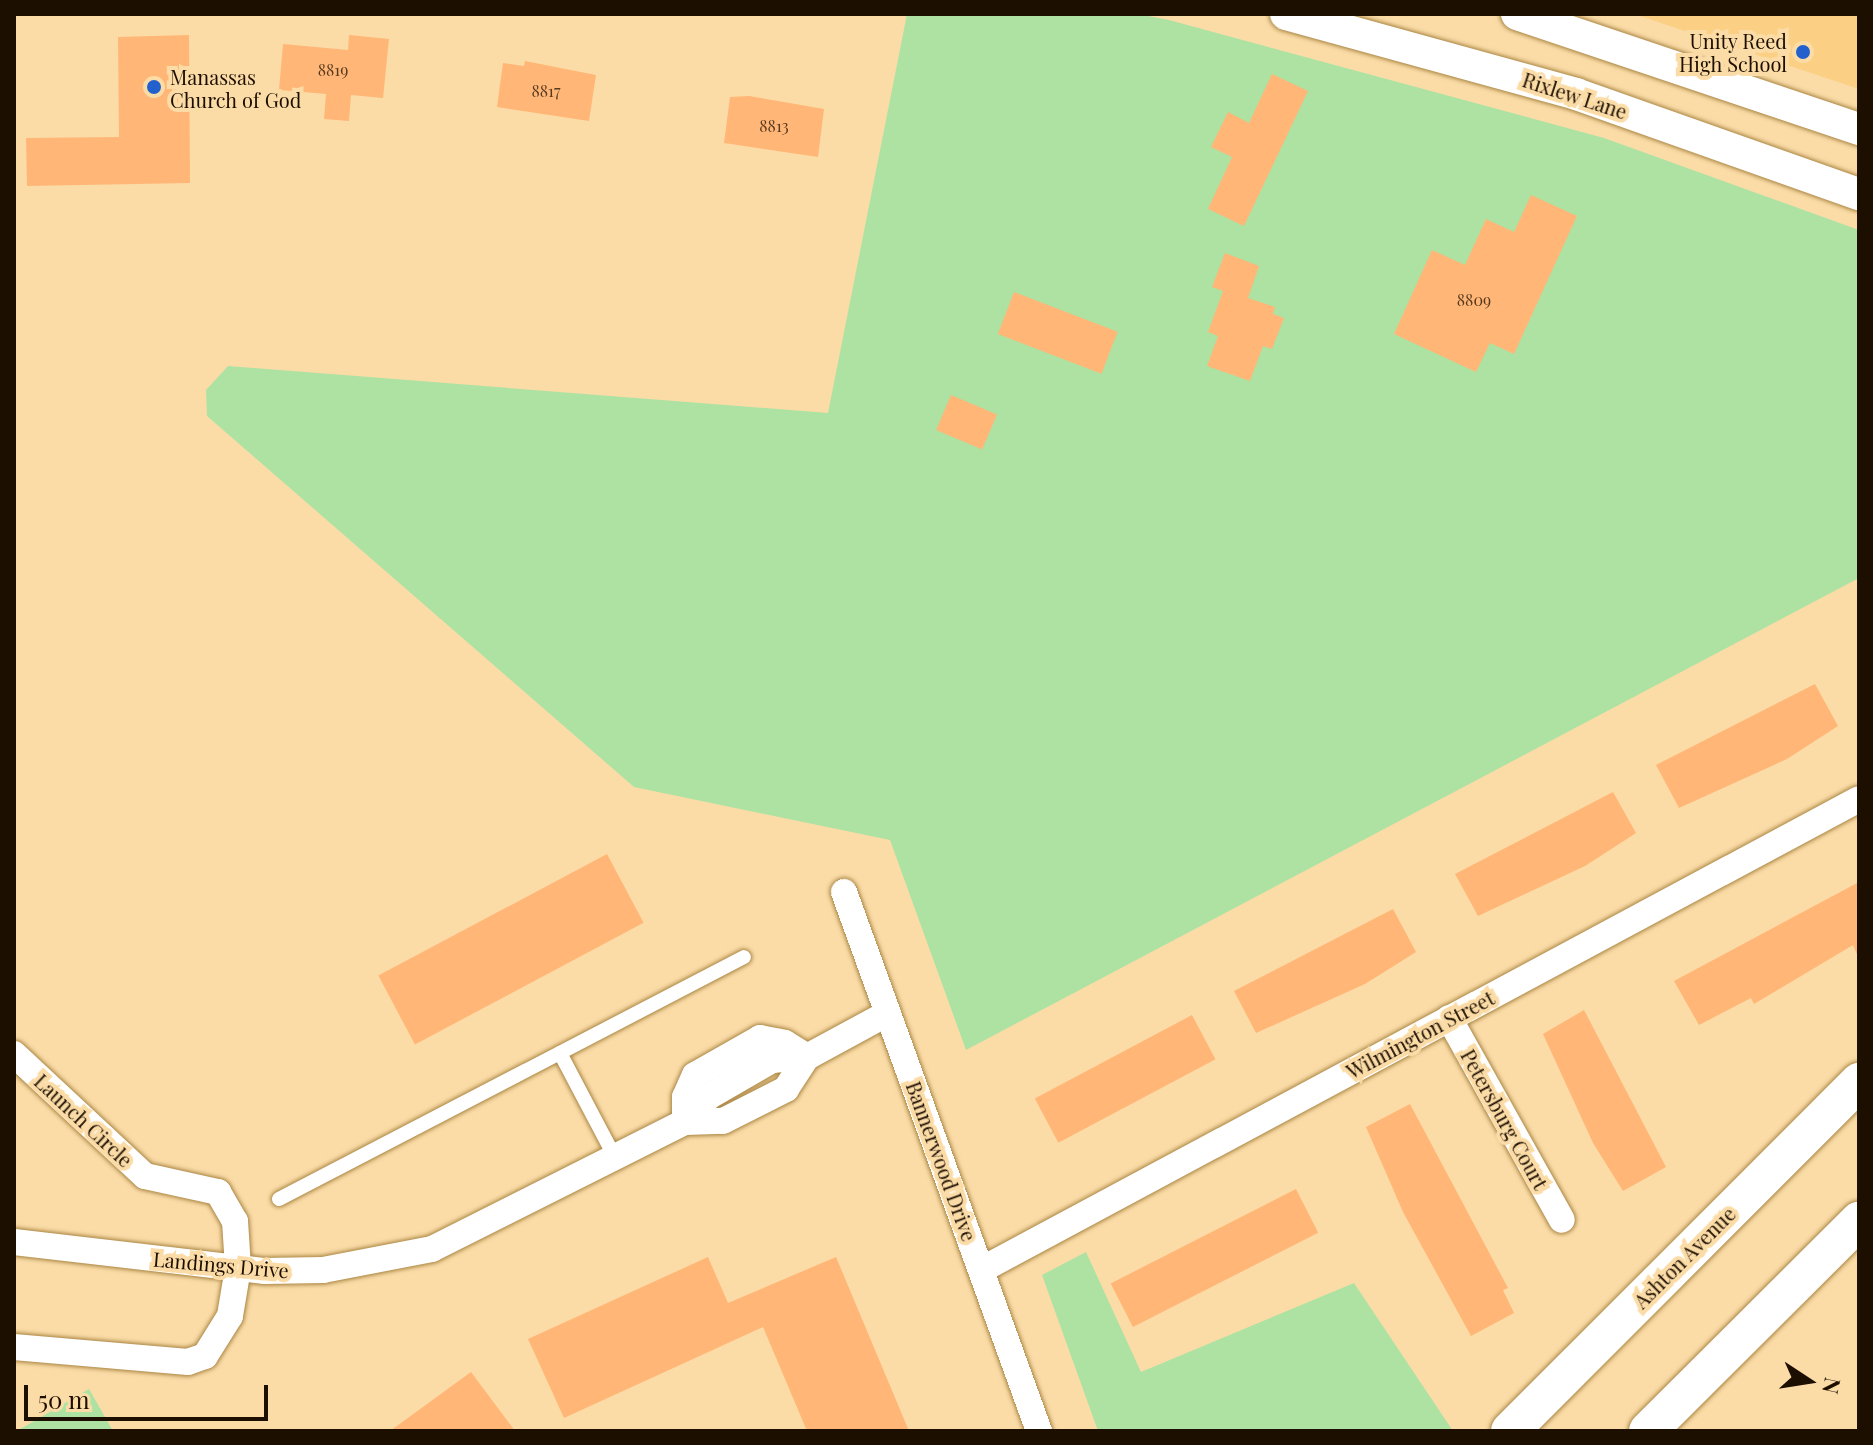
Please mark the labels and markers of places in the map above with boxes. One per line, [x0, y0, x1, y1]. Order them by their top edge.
place label: Unity Reed High School [1679, 28, 1787, 75]
marker: Unity Reed High School [1794, 43, 1812, 61]
place label: Manassas Church of God [170, 64, 301, 111]
marker: Manassas Church of God [145, 78, 163, 96]

